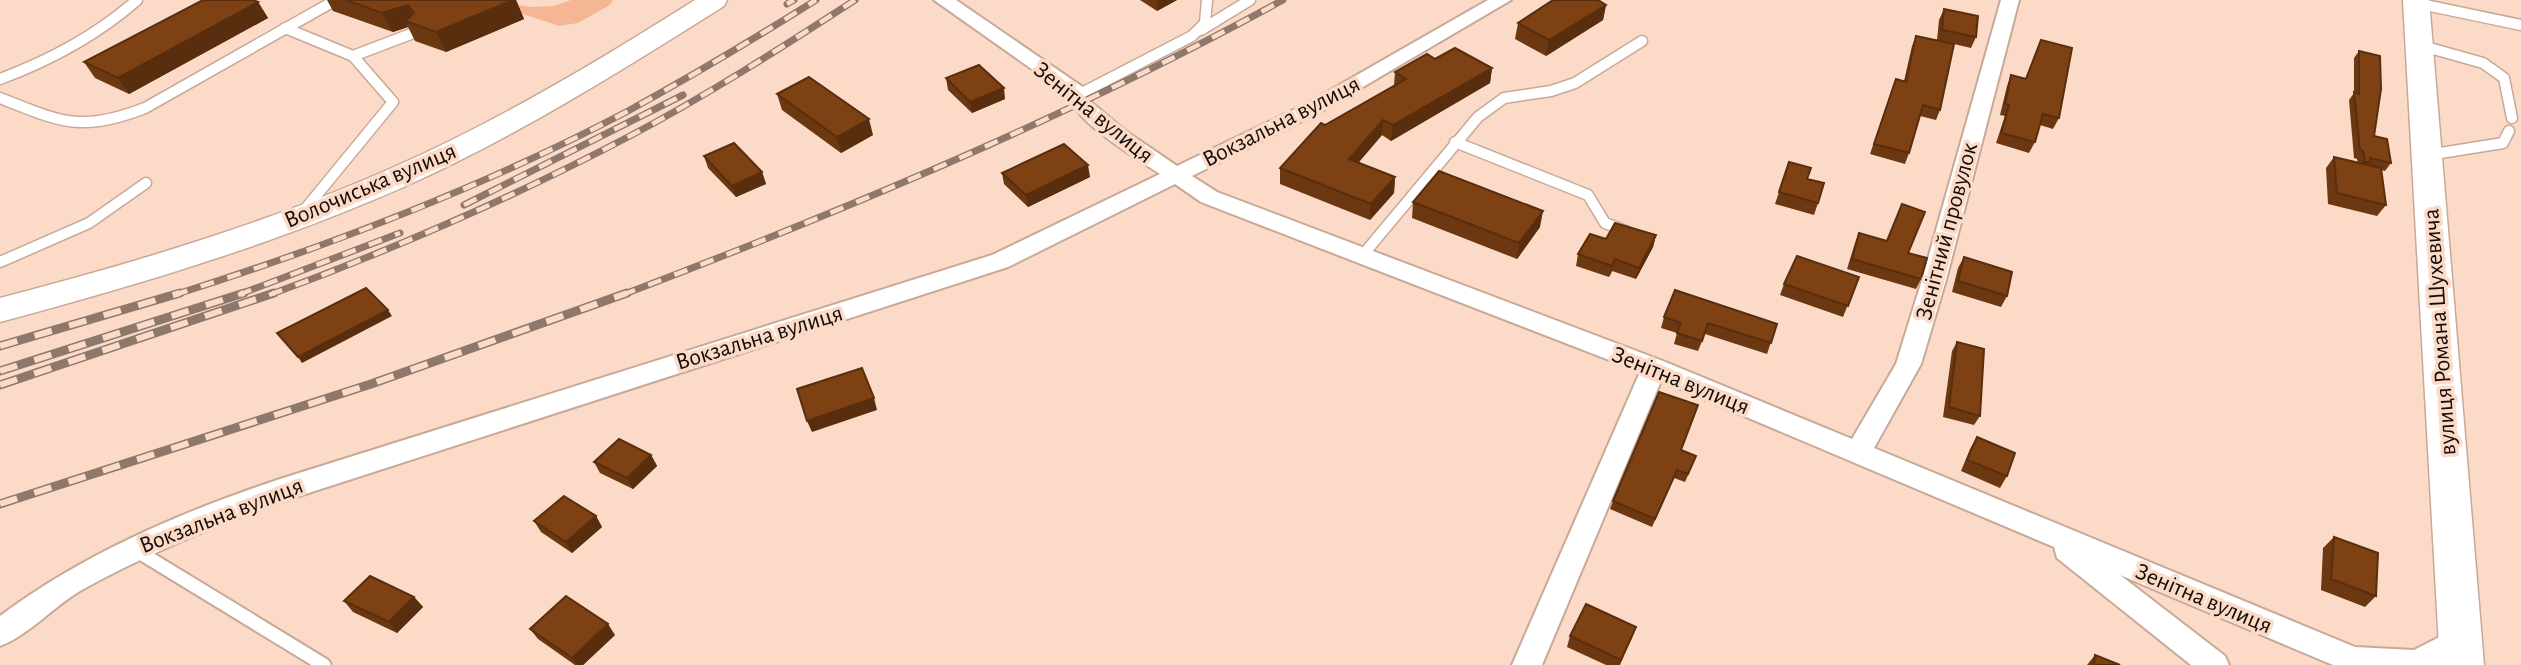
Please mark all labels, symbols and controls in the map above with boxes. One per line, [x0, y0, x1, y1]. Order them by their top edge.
street label: Зенітна вулиця [1029, 57, 1158, 168]
street label: Вокзальна вулиця [1199, 72, 1364, 172]
street label: Волочиська вулиця [281, 139, 460, 233]
street label: Зенітний провулок [1912, 140, 1982, 322]
street label: вулиця Романа Шухевича [2419, 208, 2461, 456]
street label: Вокзальна вулиця [673, 301, 846, 375]
street label: Зенітна вулиця [1608, 342, 1753, 419]
street label: Вокзальна вулиця [136, 474, 306, 558]
street label: Зенітна вулиця [2132, 559, 2276, 638]

